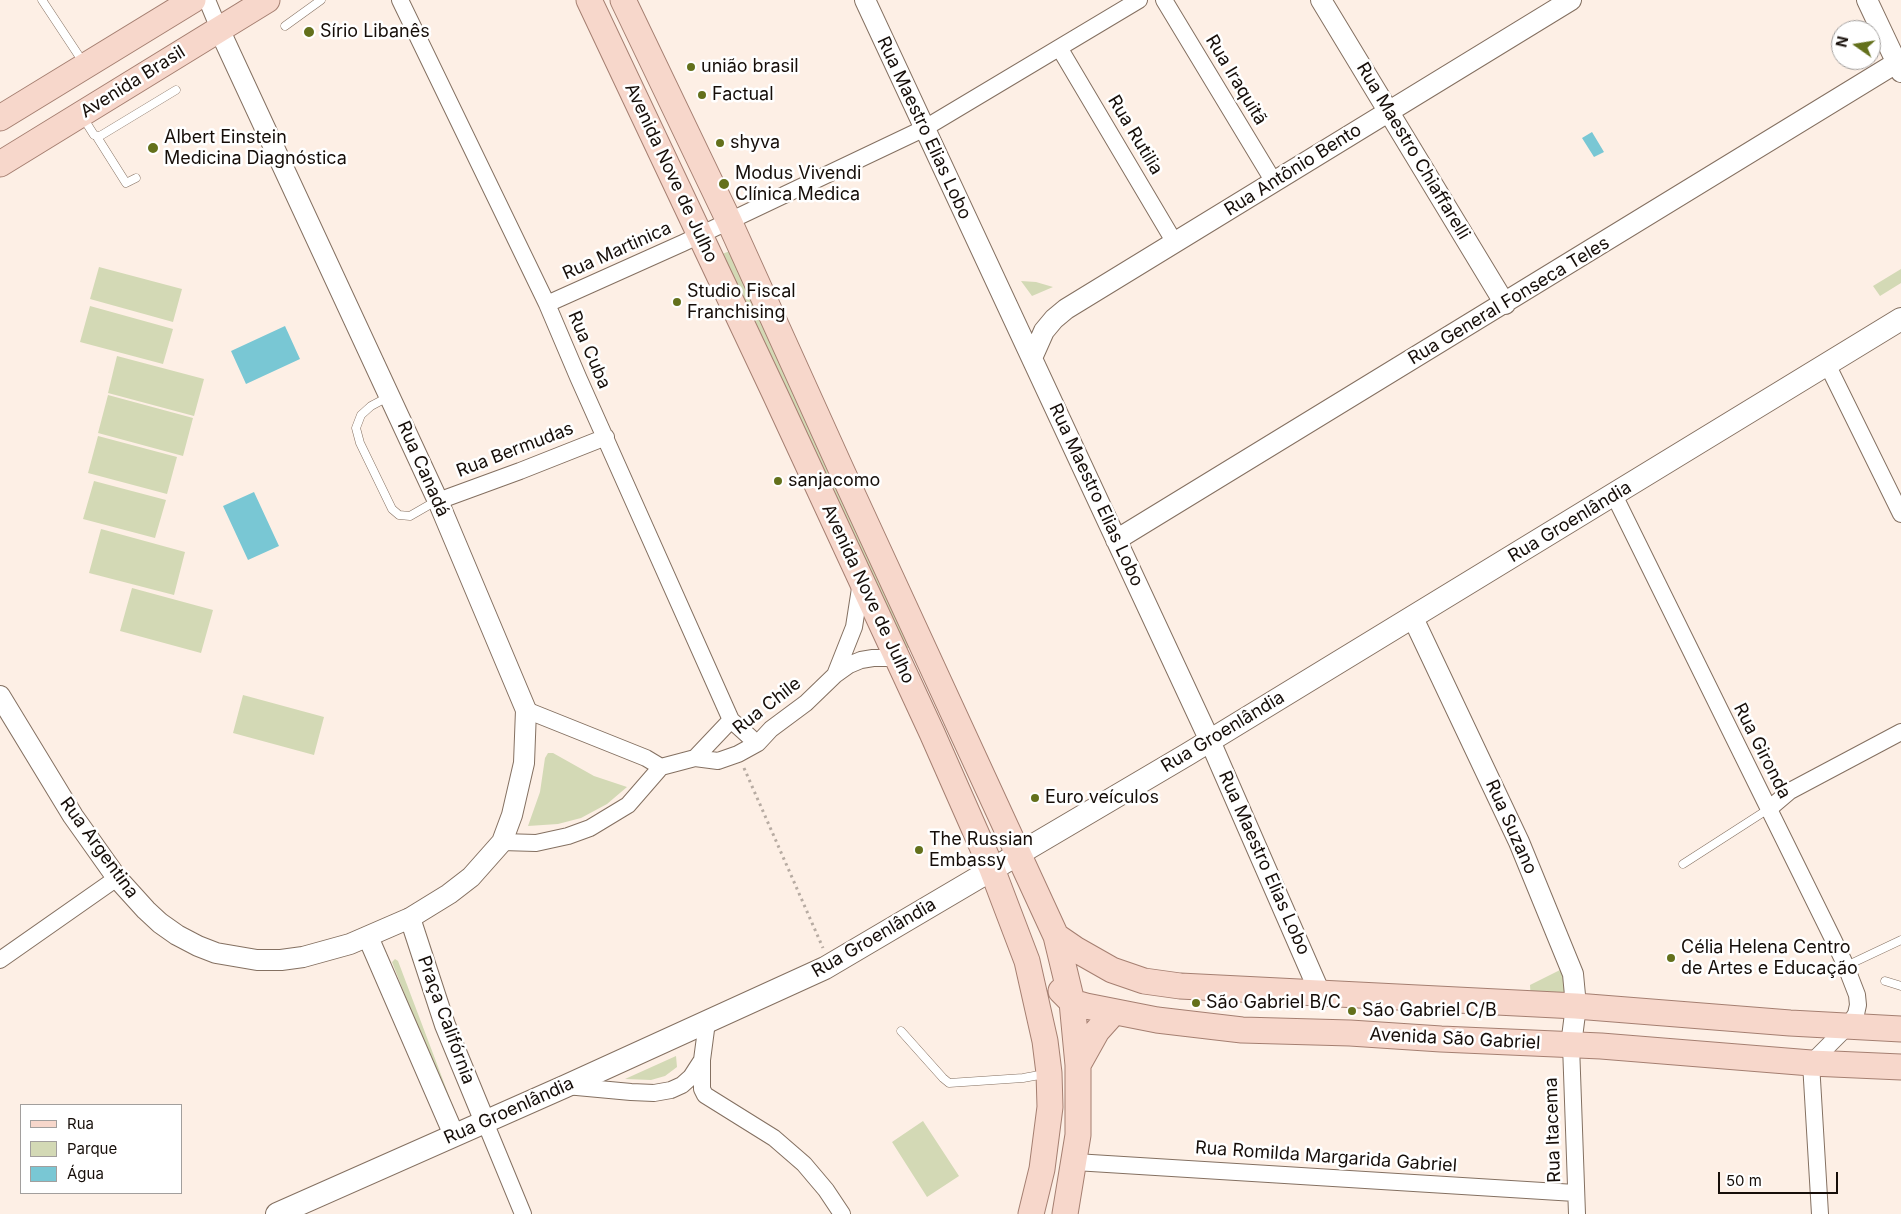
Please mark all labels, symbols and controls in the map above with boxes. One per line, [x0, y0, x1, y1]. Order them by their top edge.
north arrow [1831, 20, 1881, 70]
place label: Sírio Libanês [320, 21, 430, 43]
marker: Sírio Libanês [302, 25, 316, 39]
street label: Rua Iraquitã [1201, 31, 1271, 129]
street label: Rua Maestro Elias Lobo [872, 33, 976, 223]
text: N [1832, 35, 1851, 49]
street label: Avenida Brasil [77, 41, 189, 123]
place label: união brasil [701, 56, 799, 78]
street label: Rua Maestro Chiaffarelli [1352, 59, 1474, 243]
marker: união brasil [685, 61, 697, 73]
street label: Avenida Nove de Julho [620, 80, 722, 266]
place label: Factual [712, 84, 774, 106]
marker: Factual [696, 89, 708, 101]
street label: Rua Rutilia [1103, 91, 1167, 179]
street label: Rua Antônio Bento [1221, 119, 1365, 221]
place label: Albert Einstein Medicina Diagnóstica [164, 127, 347, 170]
place label: shyva [730, 132, 780, 154]
marker: shyva [714, 137, 726, 149]
marker: Albert Einstein Medicina Diagnóstica [146, 141, 160, 155]
place label: Modus Vivendi Clínica Medica [735, 163, 861, 205]
marker: Modus Vivendi Clínica Medica [717, 177, 731, 191]
street label: Rua Martinica [559, 217, 675, 285]
street label: Rua General Fonseca Teles [1405, 232, 1613, 370]
place label: Studio Fiscal Franchising [687, 281, 796, 324]
marker: Studio Fiscal Franchising [671, 296, 683, 308]
street label: Rua Cuba [563, 308, 615, 392]
street label: Rua Maestro Elias Lobo [1044, 400, 1148, 590]
street label: Rua Canadá [392, 418, 454, 520]
street label: Rua Bermudas [453, 418, 577, 482]
place label: sanjacomo [788, 470, 880, 492]
marker: sanjacomo [772, 475, 784, 487]
street label: Rua Groenlândia [1505, 477, 1635, 567]
street label: Avenida Nove de Julho [817, 501, 919, 687]
street label: Rua Chile [729, 673, 805, 739]
street label: Rua Groenlândia [1158, 687, 1288, 777]
street label: Rua Gironda [1729, 700, 1795, 802]
street label: Rua Maestro Elias Lobo [1214, 768, 1314, 958]
street label: Rua Suzano [1481, 776, 1541, 878]
place label: Euro veículos [1045, 787, 1159, 809]
marker: Euro veículos [1029, 792, 1041, 804]
street label: Rua Argentina [55, 793, 143, 903]
place label: The Russian Embassy [929, 829, 1033, 872]
marker: The Russian Embassy [913, 844, 925, 856]
street label: Rua Groenlândia [808, 894, 940, 982]
place label: Célia Helena Centro de Artes e Educação [1681, 937, 1858, 980]
marker: Célia Helena Centro de Artes e Educação [1665, 952, 1677, 964]
street label: Praça Califórnia [413, 953, 479, 1087]
place label: São Gabriel B/C [1206, 992, 1341, 1014]
marker: São Gabriel B/C [1190, 997, 1202, 1009]
place label: São Gabriel C/B [1362, 1000, 1497, 1022]
marker: São Gabriel C/B [1346, 1005, 1358, 1017]
street label: Avenida São Gabriel [1369, 1024, 1541, 1054]
street label: Rua Groenlândia [441, 1073, 577, 1149]
street label: Rua Itacema [1540, 1077, 1566, 1183]
legend [20, 1104, 182, 1194]
text: Rua [67, 1114, 94, 1133]
street label: Rua Romilda Margarida Gabriel [1194, 1137, 1458, 1177]
text: Parque [67, 1139, 117, 1158]
scale bar [1721, 1162, 1841, 1194]
text: Água [67, 1164, 104, 1183]
text: 50 m [1726, 1171, 1762, 1190]

